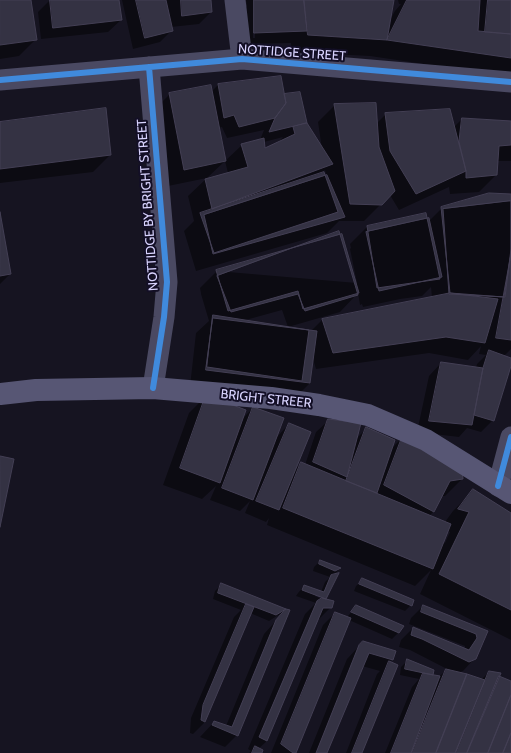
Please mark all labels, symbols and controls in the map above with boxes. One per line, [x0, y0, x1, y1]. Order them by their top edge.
street label: NOTTIDGE STREET [238, 41, 346, 65]
street label: NOTTIDGE BY BRIGHT STREET [134, 118, 162, 292]
street label: BRIGHT STREER [220, 386, 312, 412]

